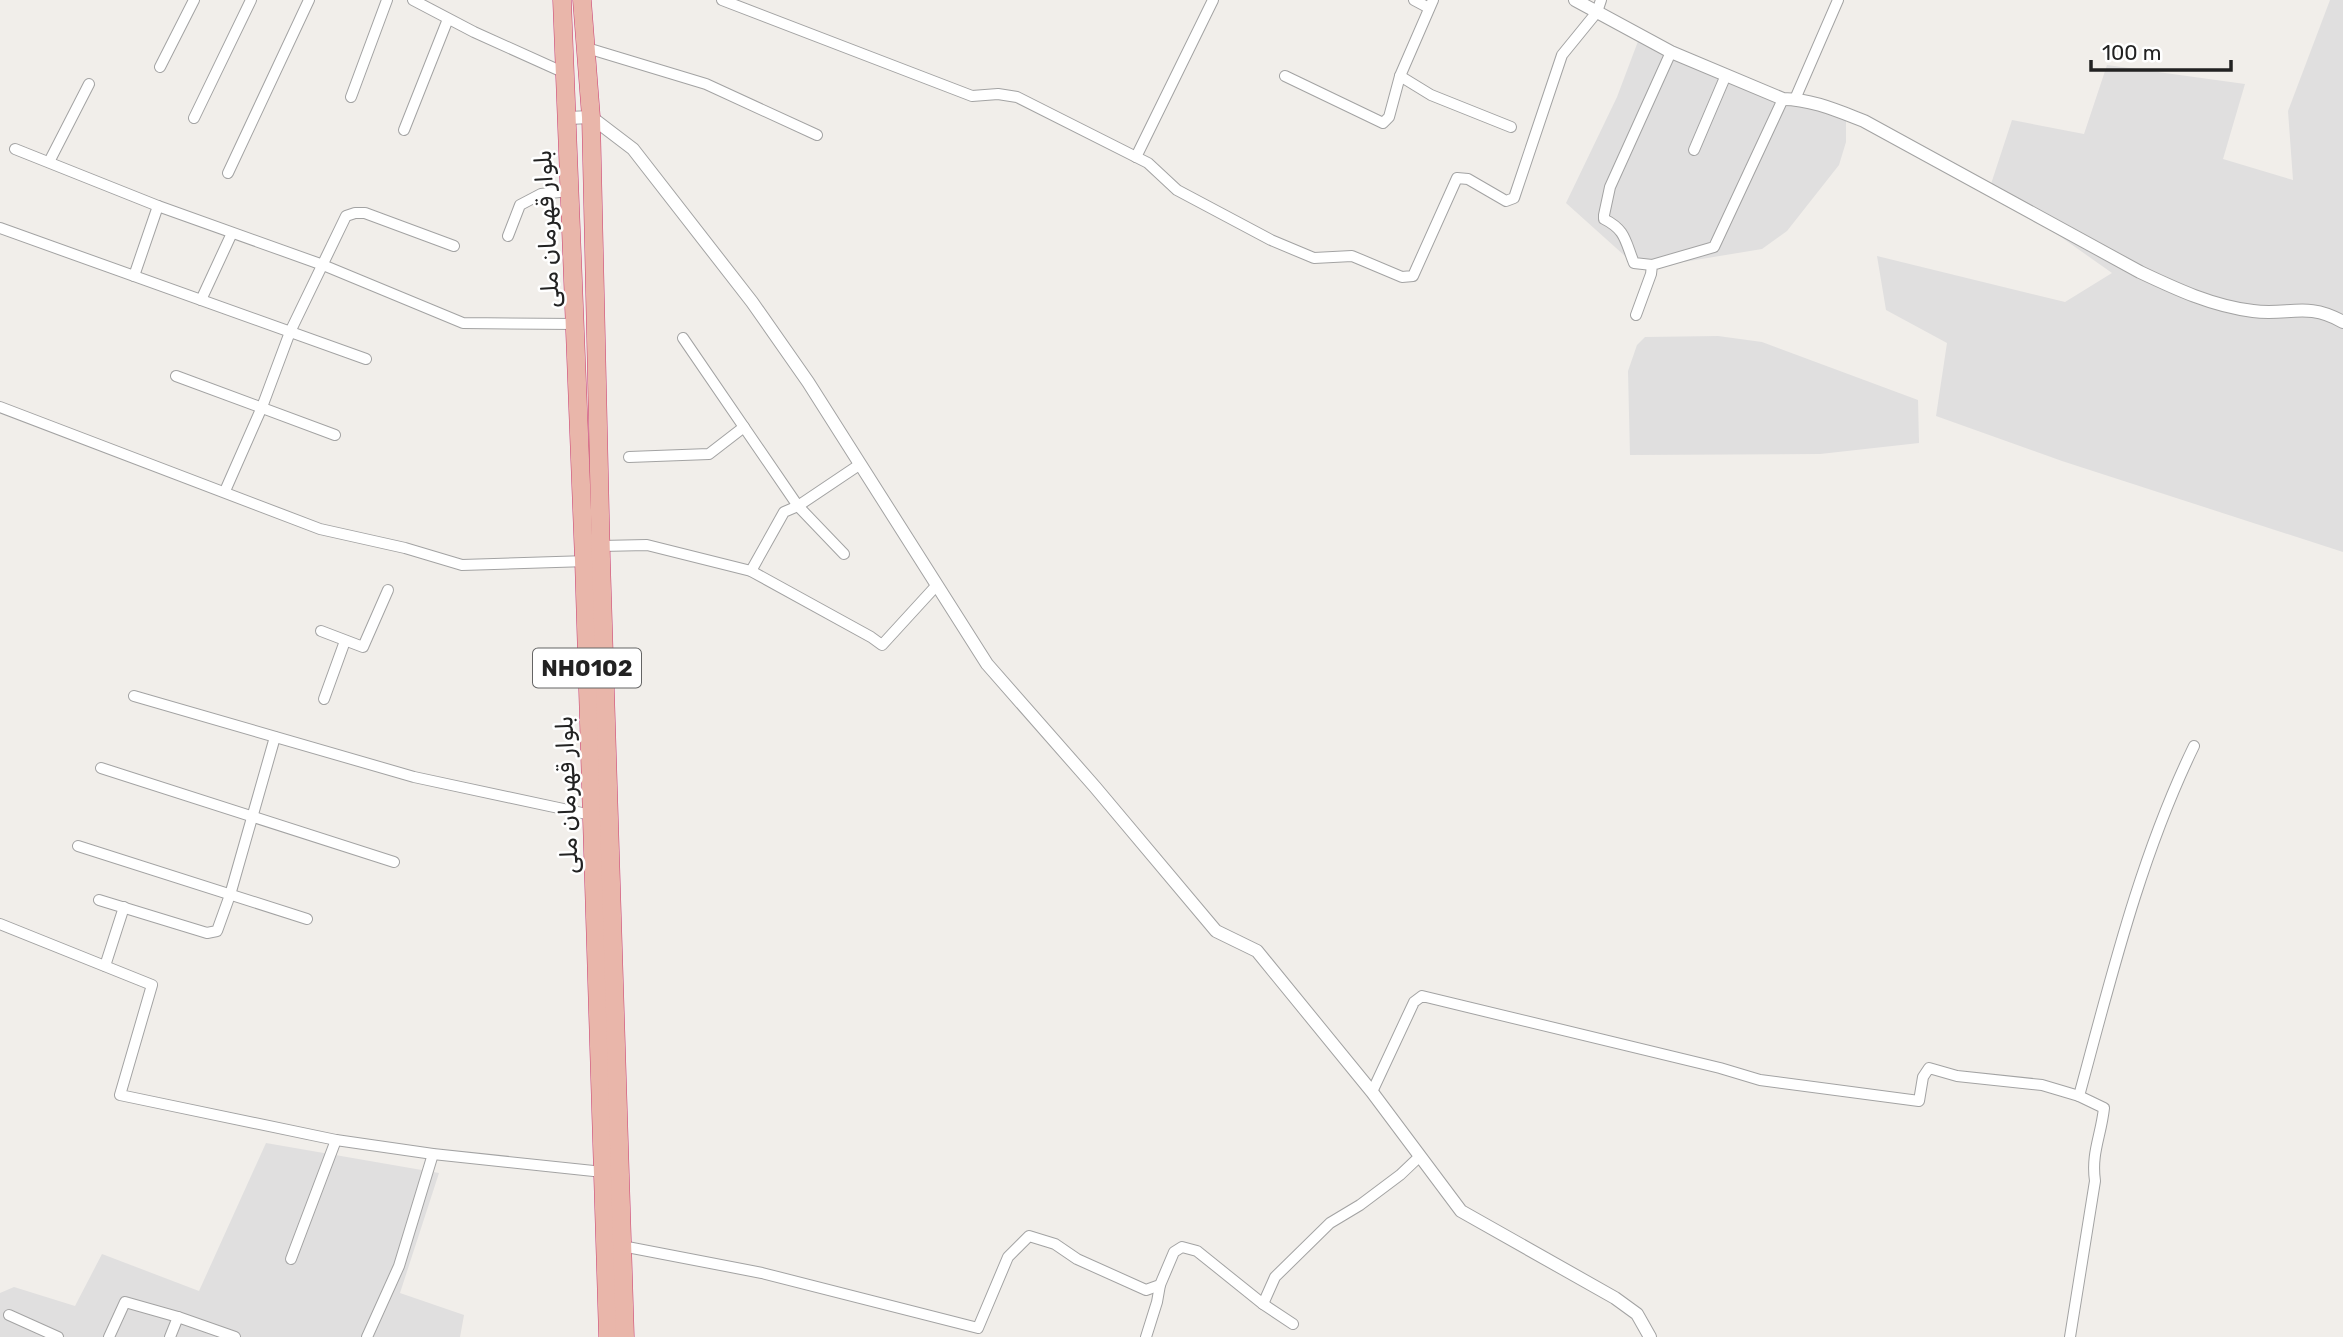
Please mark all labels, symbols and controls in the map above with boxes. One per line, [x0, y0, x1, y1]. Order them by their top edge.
scale bar [2091, 28, 2231, 72]
text: 100 m [2102, 40, 2161, 65]
street label: بلوار قهرمان ملی [529, 149, 565, 309]
road number: NH0102 [533, 648, 641, 688]
street label: بلوار قهرمان ملی [550, 715, 584, 875]

